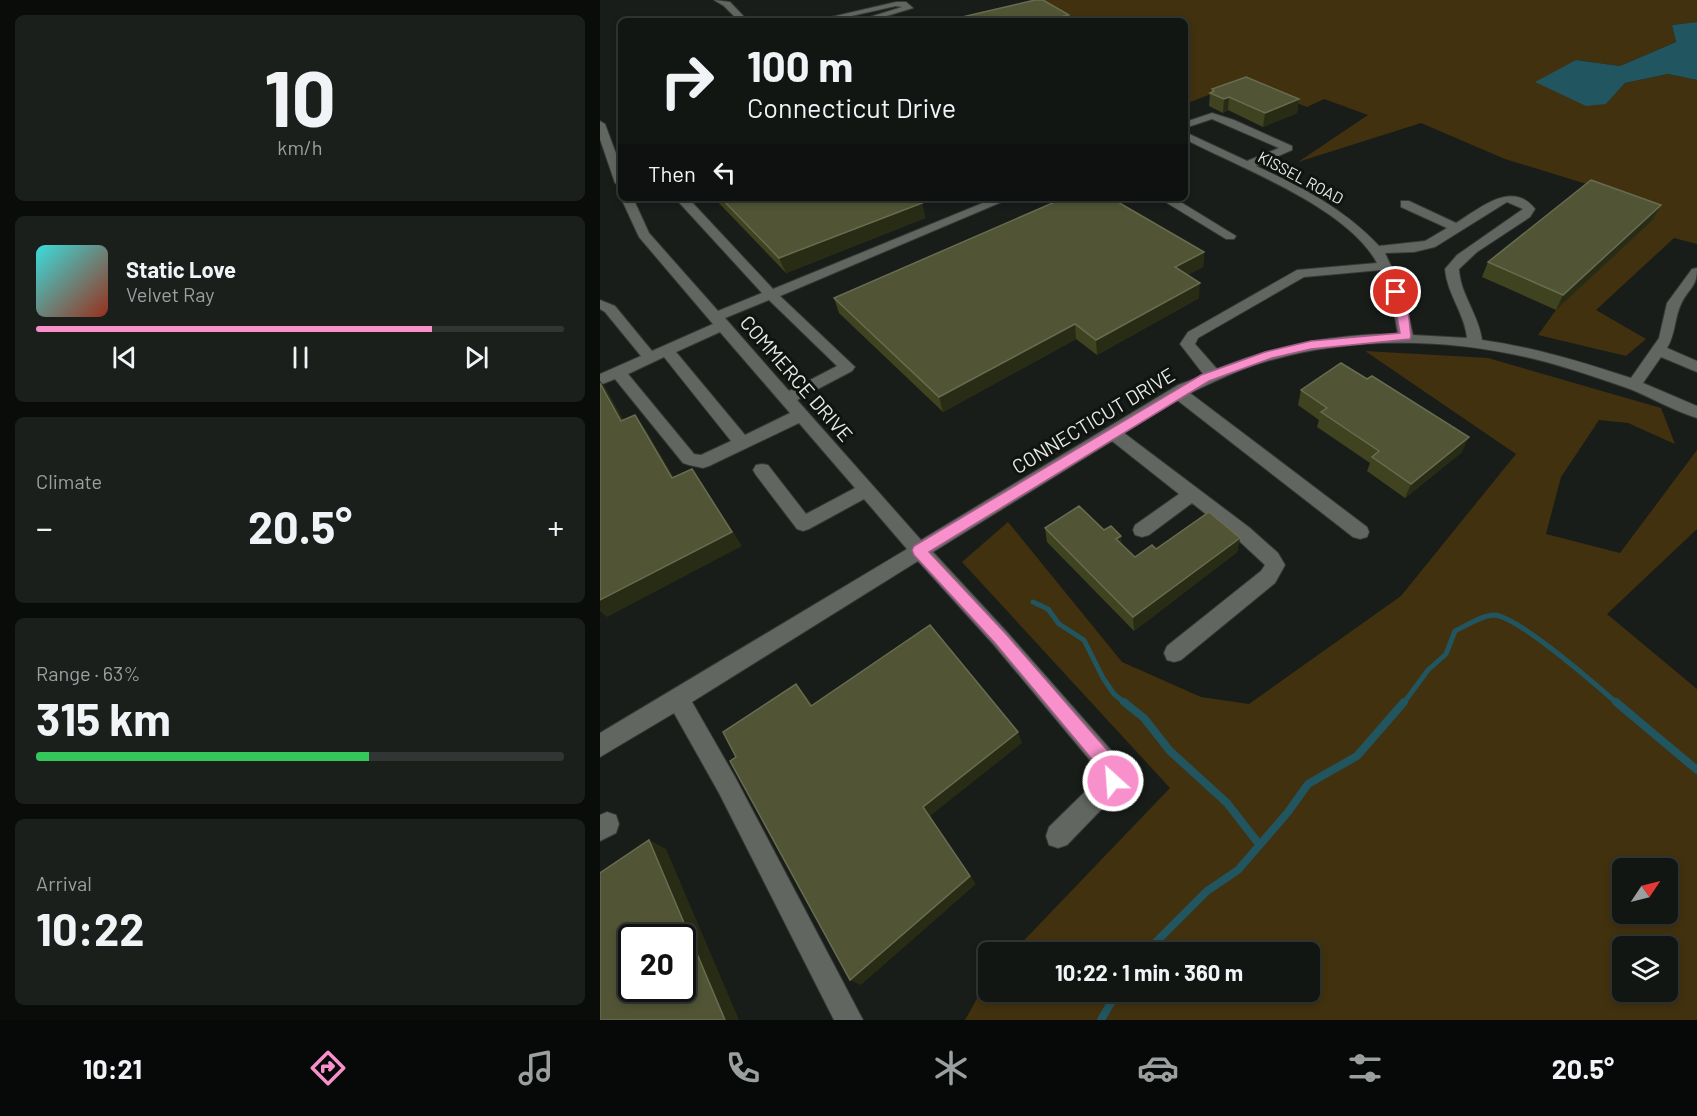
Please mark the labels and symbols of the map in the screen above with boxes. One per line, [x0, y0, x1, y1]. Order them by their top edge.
street label: KISSEL ROAD [1255, 147, 1347, 207]
pin [1370, 266, 1421, 317]
street label: COMMERCE DRIVE [736, 310, 858, 446]
street label: CONNECTICUT DRIVE [1007, 362, 1179, 478]
position arrow [1081, 749, 1145, 813]
north arrow [1612, 858, 1678, 924]
speed limit sign: 20 [618, 924, 696, 1002]

